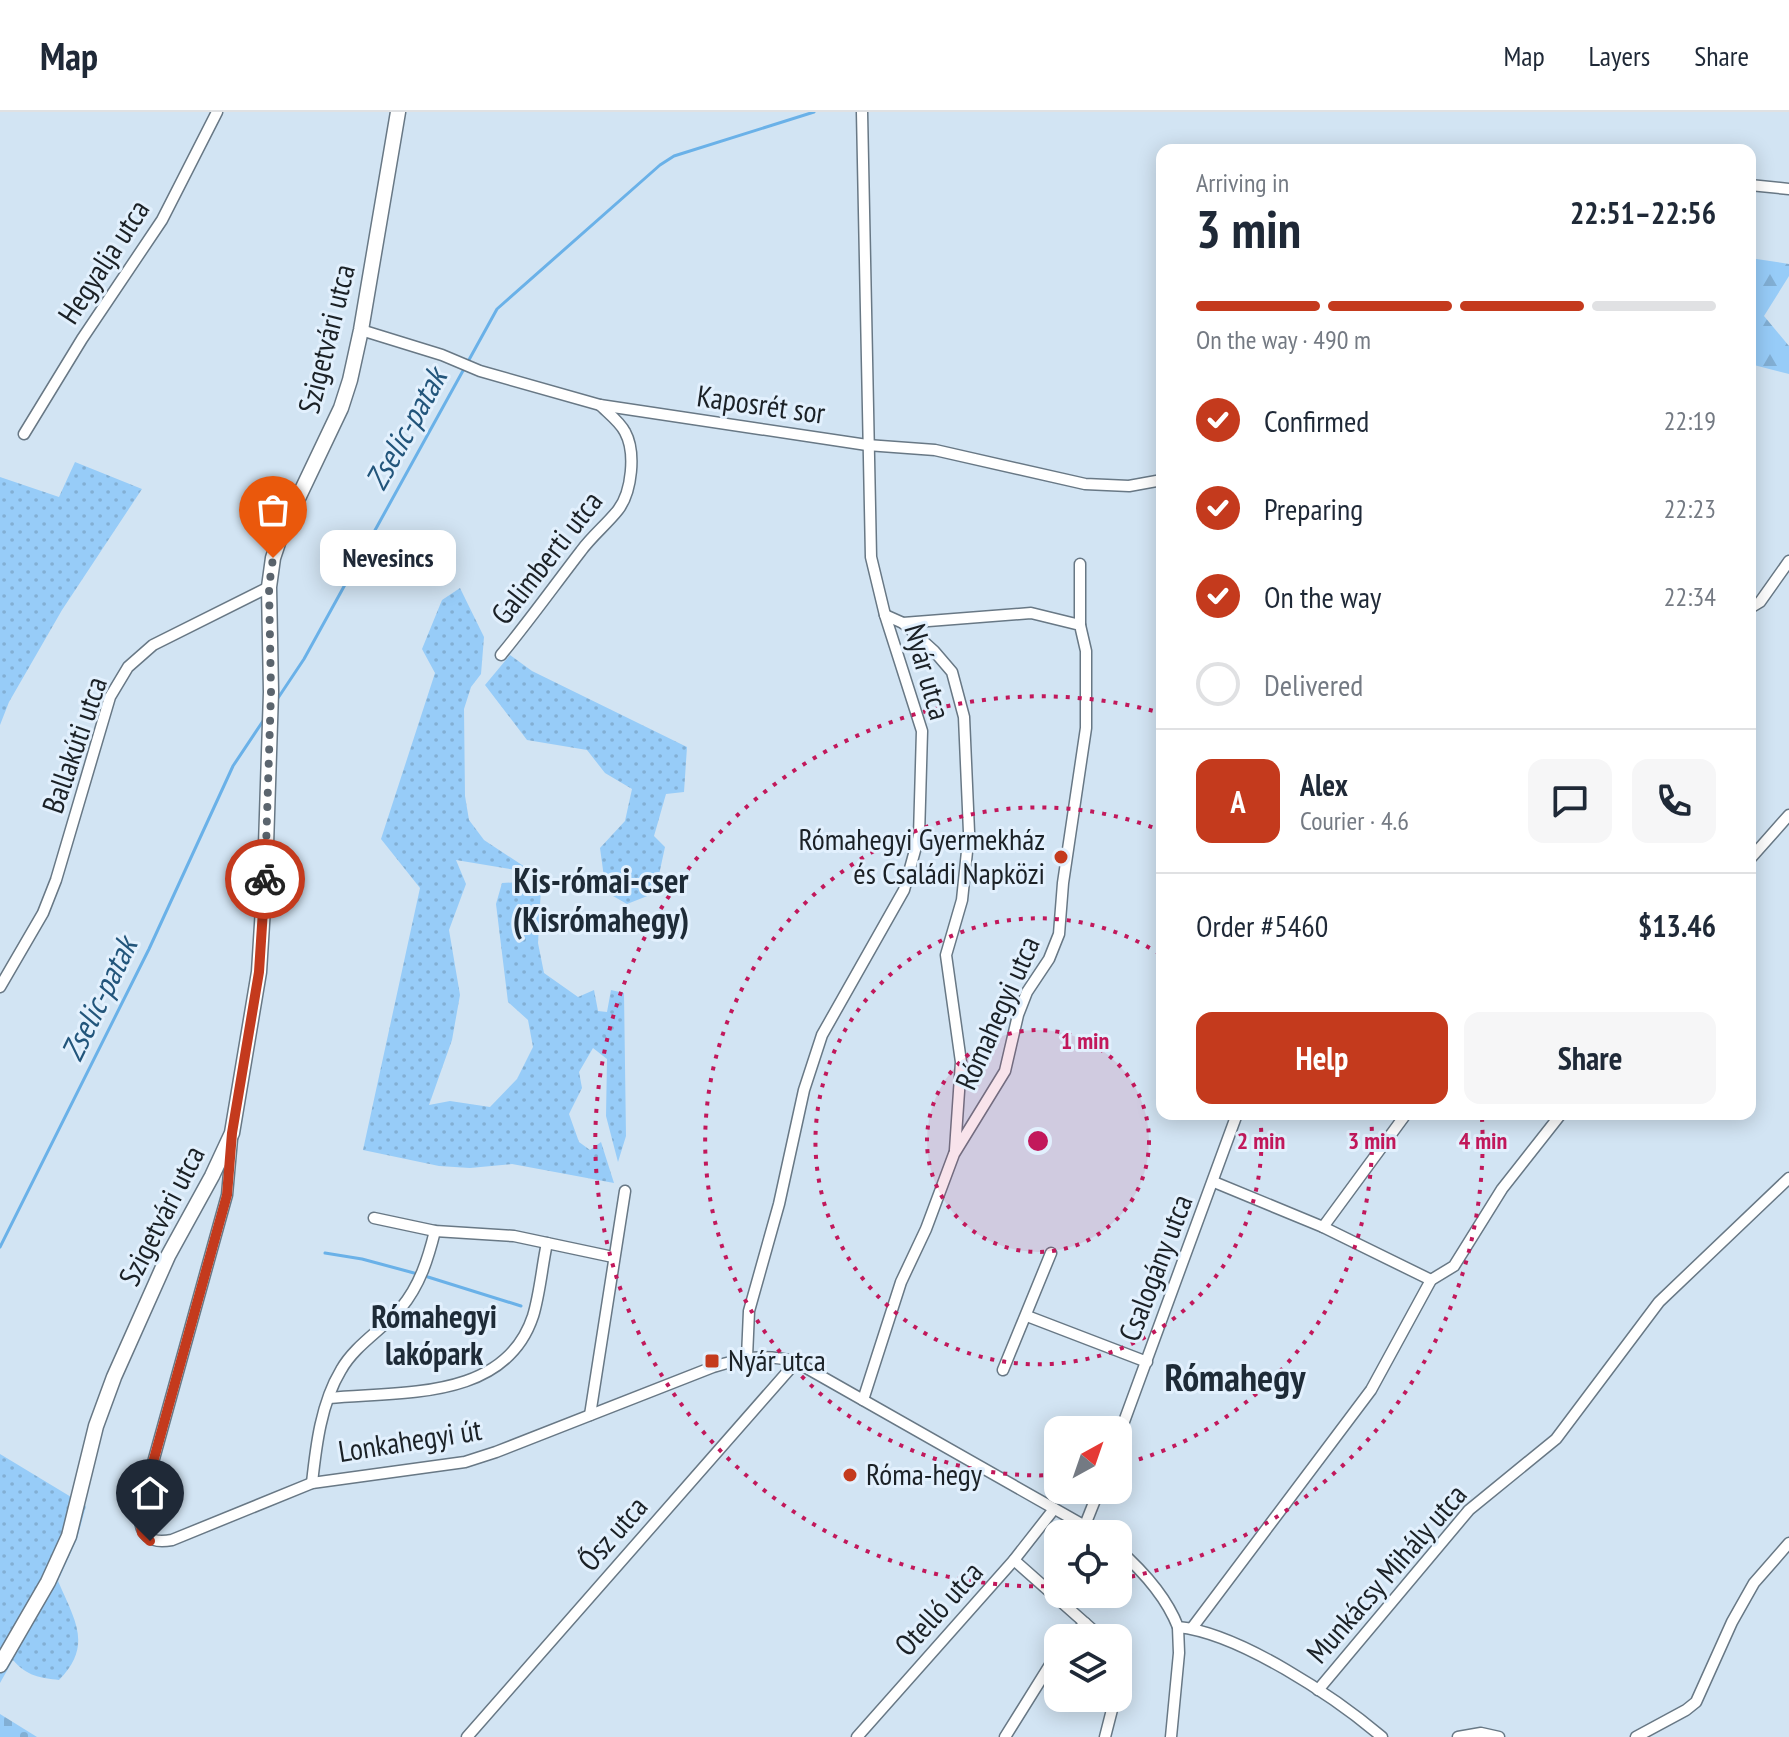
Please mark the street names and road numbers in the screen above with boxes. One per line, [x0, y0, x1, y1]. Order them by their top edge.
street label: Hegyalja utca [48, 192, 157, 331]
street label: Szigetvári utca [288, 260, 363, 417]
street label: Kaposrét sor [695, 375, 828, 432]
street label: Galimberti utca [482, 482, 610, 632]
street label: Nyár utca [896, 619, 961, 724]
street label: Ballakúti utca [32, 671, 115, 818]
street label: Rómahegyi utca [945, 930, 1048, 1095]
street label: Szigetvári utca [109, 1139, 213, 1292]
street label: Csalogány utca [1109, 1189, 1200, 1346]
street label: Lonkahegyi út [335, 1409, 485, 1470]
street label: Munkácsy Mihály utca [1297, 1475, 1474, 1671]
street label: Ősz utca [569, 1487, 655, 1579]
street label: Otelló utca [885, 1553, 990, 1663]

